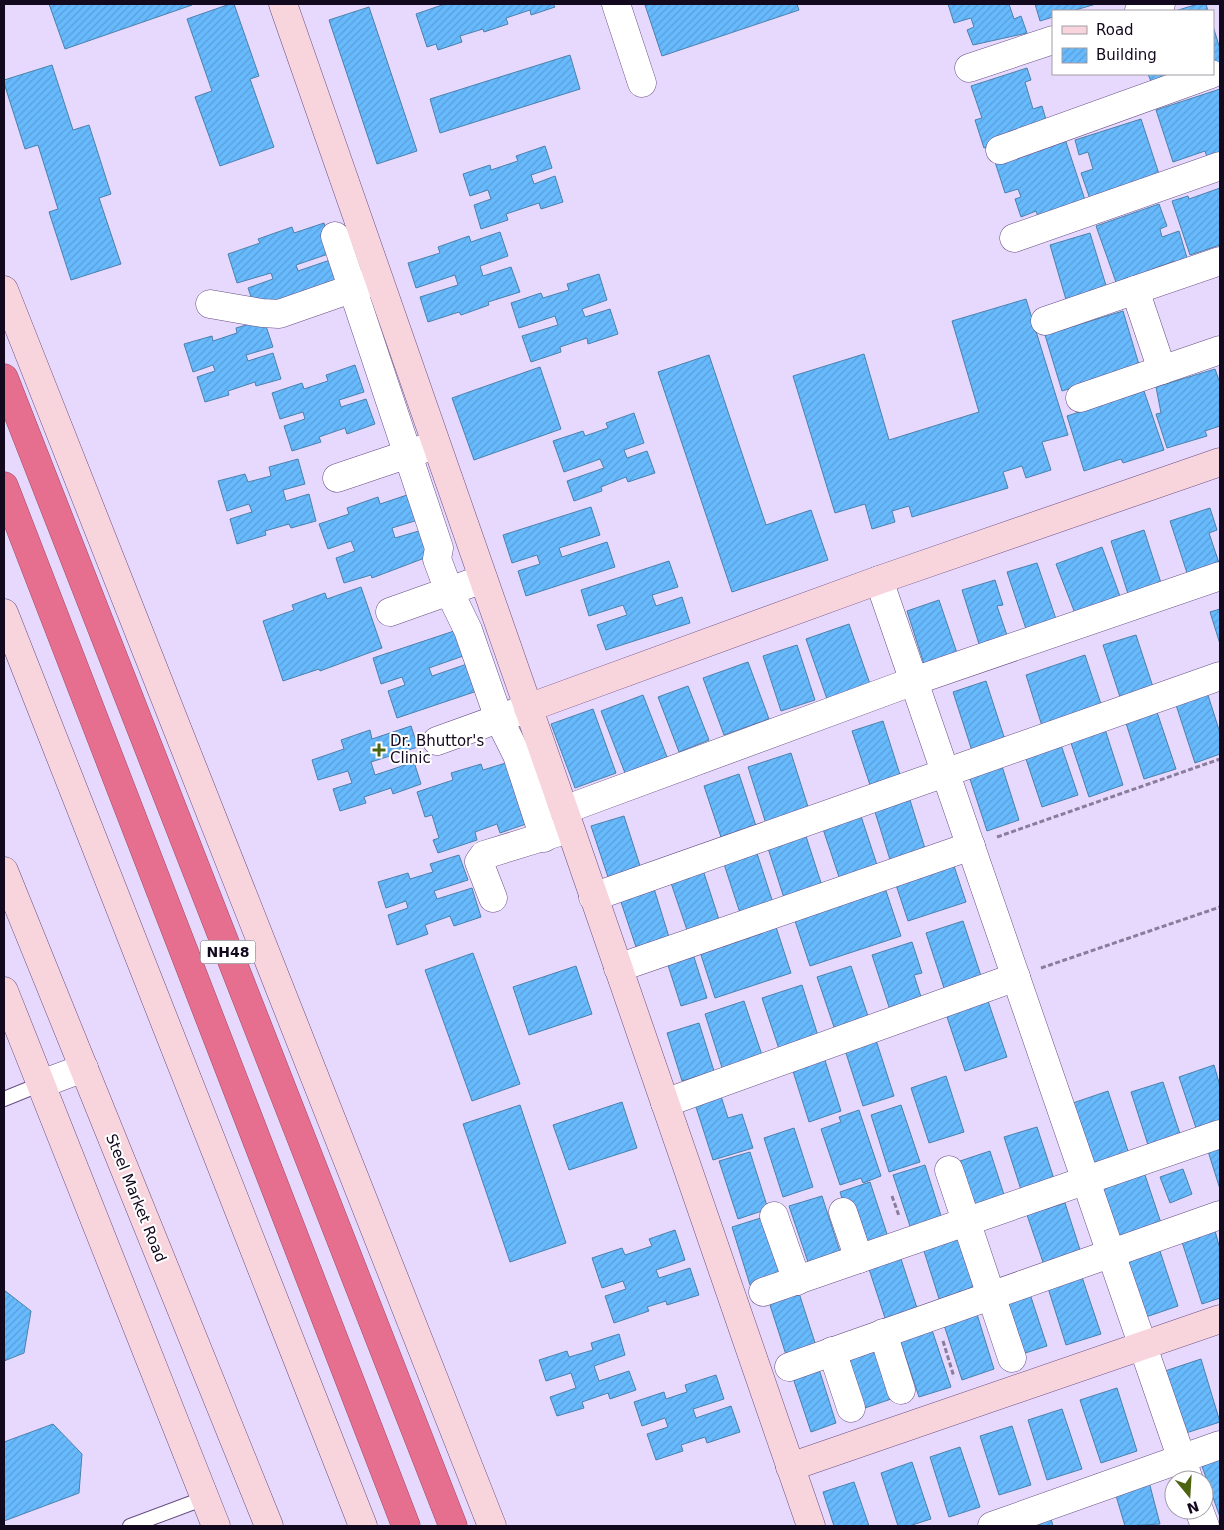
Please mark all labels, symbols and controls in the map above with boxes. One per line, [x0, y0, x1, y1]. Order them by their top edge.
legend [1052, 10, 1214, 75]
text: Road [1096, 21, 1134, 39]
text: Building [1096, 46, 1157, 64]
place label: Dr. Bhuttor's Clinic [390, 732, 484, 767]
marker: Dr. Bhuttor's Clinic [372, 743, 386, 757]
road number: NH48 [200, 940, 256, 964]
street label: Steel Market Road [102, 1131, 170, 1265]
north arrow [1164, 1470, 1214, 1520]
text: N [1185, 1498, 1201, 1517]

